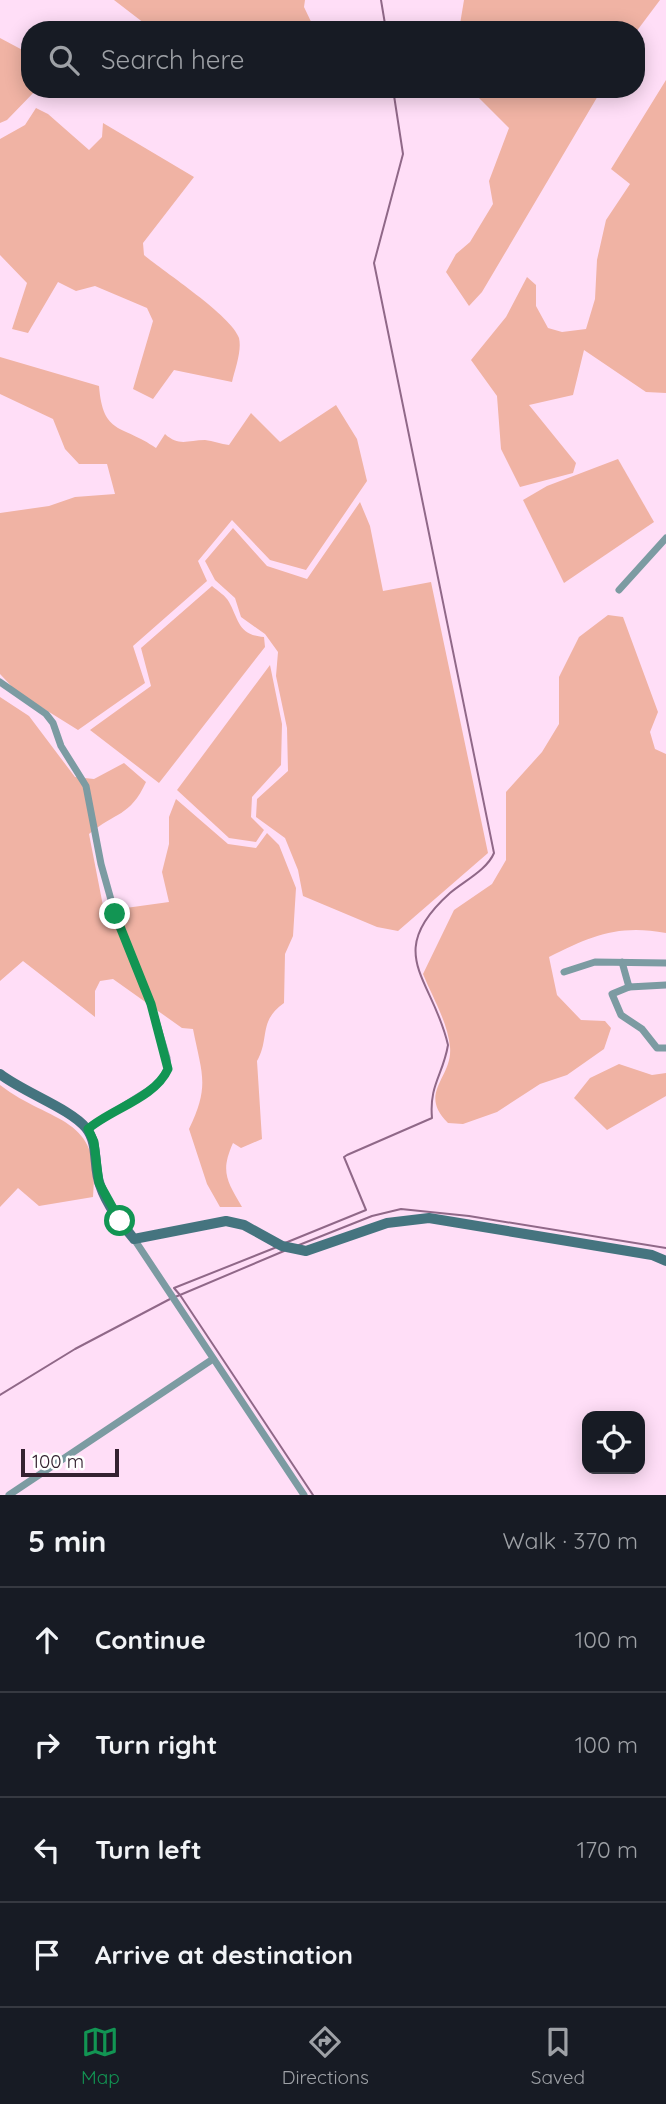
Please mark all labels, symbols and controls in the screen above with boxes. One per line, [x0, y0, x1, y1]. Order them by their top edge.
search box [21, 21, 645, 98]
icon: search [45, 41, 83, 79]
text: Search here [101, 43, 245, 76]
route end [99, 898, 130, 929]
route start [104, 1205, 135, 1236]
map controls [582, 1411, 645, 1474]
button: locate [582, 1411, 645, 1474]
scale bar [21, 1446, 119, 1478]
text: 100 m [32, 1449, 84, 1473]
text: 5 min [28, 1522, 106, 1560]
text: Walk · 370 m [503, 1526, 638, 1555]
icon: ahead [28, 1621, 66, 1659]
text: Continue [95, 1623, 206, 1656]
text: 100 m [575, 1625, 638, 1654]
icon: right [28, 1726, 66, 1764]
text: Turn right [95, 1728, 217, 1761]
text: 100 m [575, 1730, 638, 1759]
icon: left [28, 1831, 66, 1869]
text: Turn left [95, 1833, 202, 1866]
text: 170 m [577, 1835, 638, 1864]
icon: arrive [28, 1936, 66, 1974]
text: Arrive at destination [95, 1938, 353, 1971]
tab: Map [81, 2023, 120, 2089]
tab: Directions [282, 2023, 369, 2089]
tab: Saved [531, 2023, 585, 2089]

